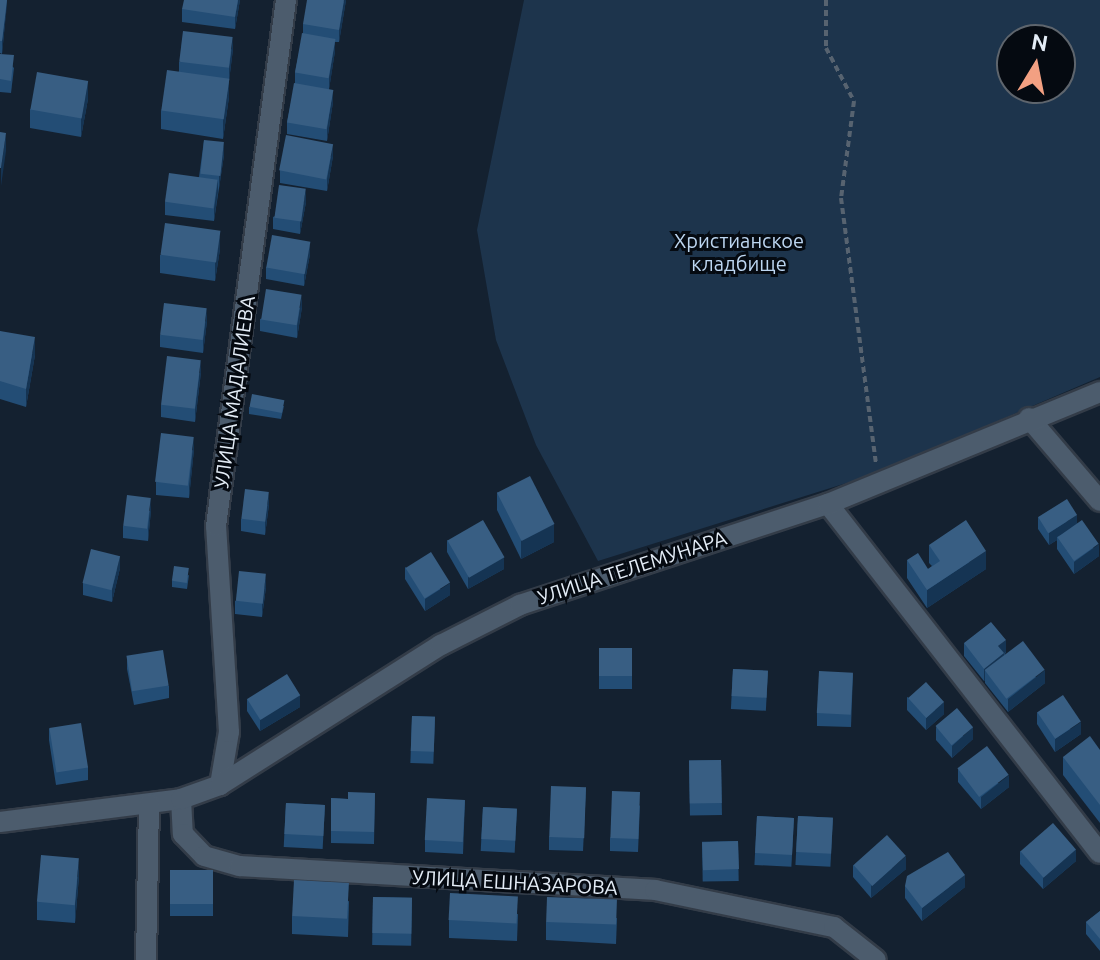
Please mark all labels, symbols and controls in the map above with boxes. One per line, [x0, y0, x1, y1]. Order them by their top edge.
north arrow [996, 24, 1076, 104]
text: N [1030, 28, 1050, 56]
park label: Христианское кладбище [674, 229, 804, 276]
street label: УЛИЦА МАДАЛИЕВА [209, 294, 259, 490]
street label: УЛИЦА ТЕЛЕМУНАРА [534, 525, 730, 609]
street label: УЛИЦА ЕШНАЗАРОВА [412, 865, 618, 899]

